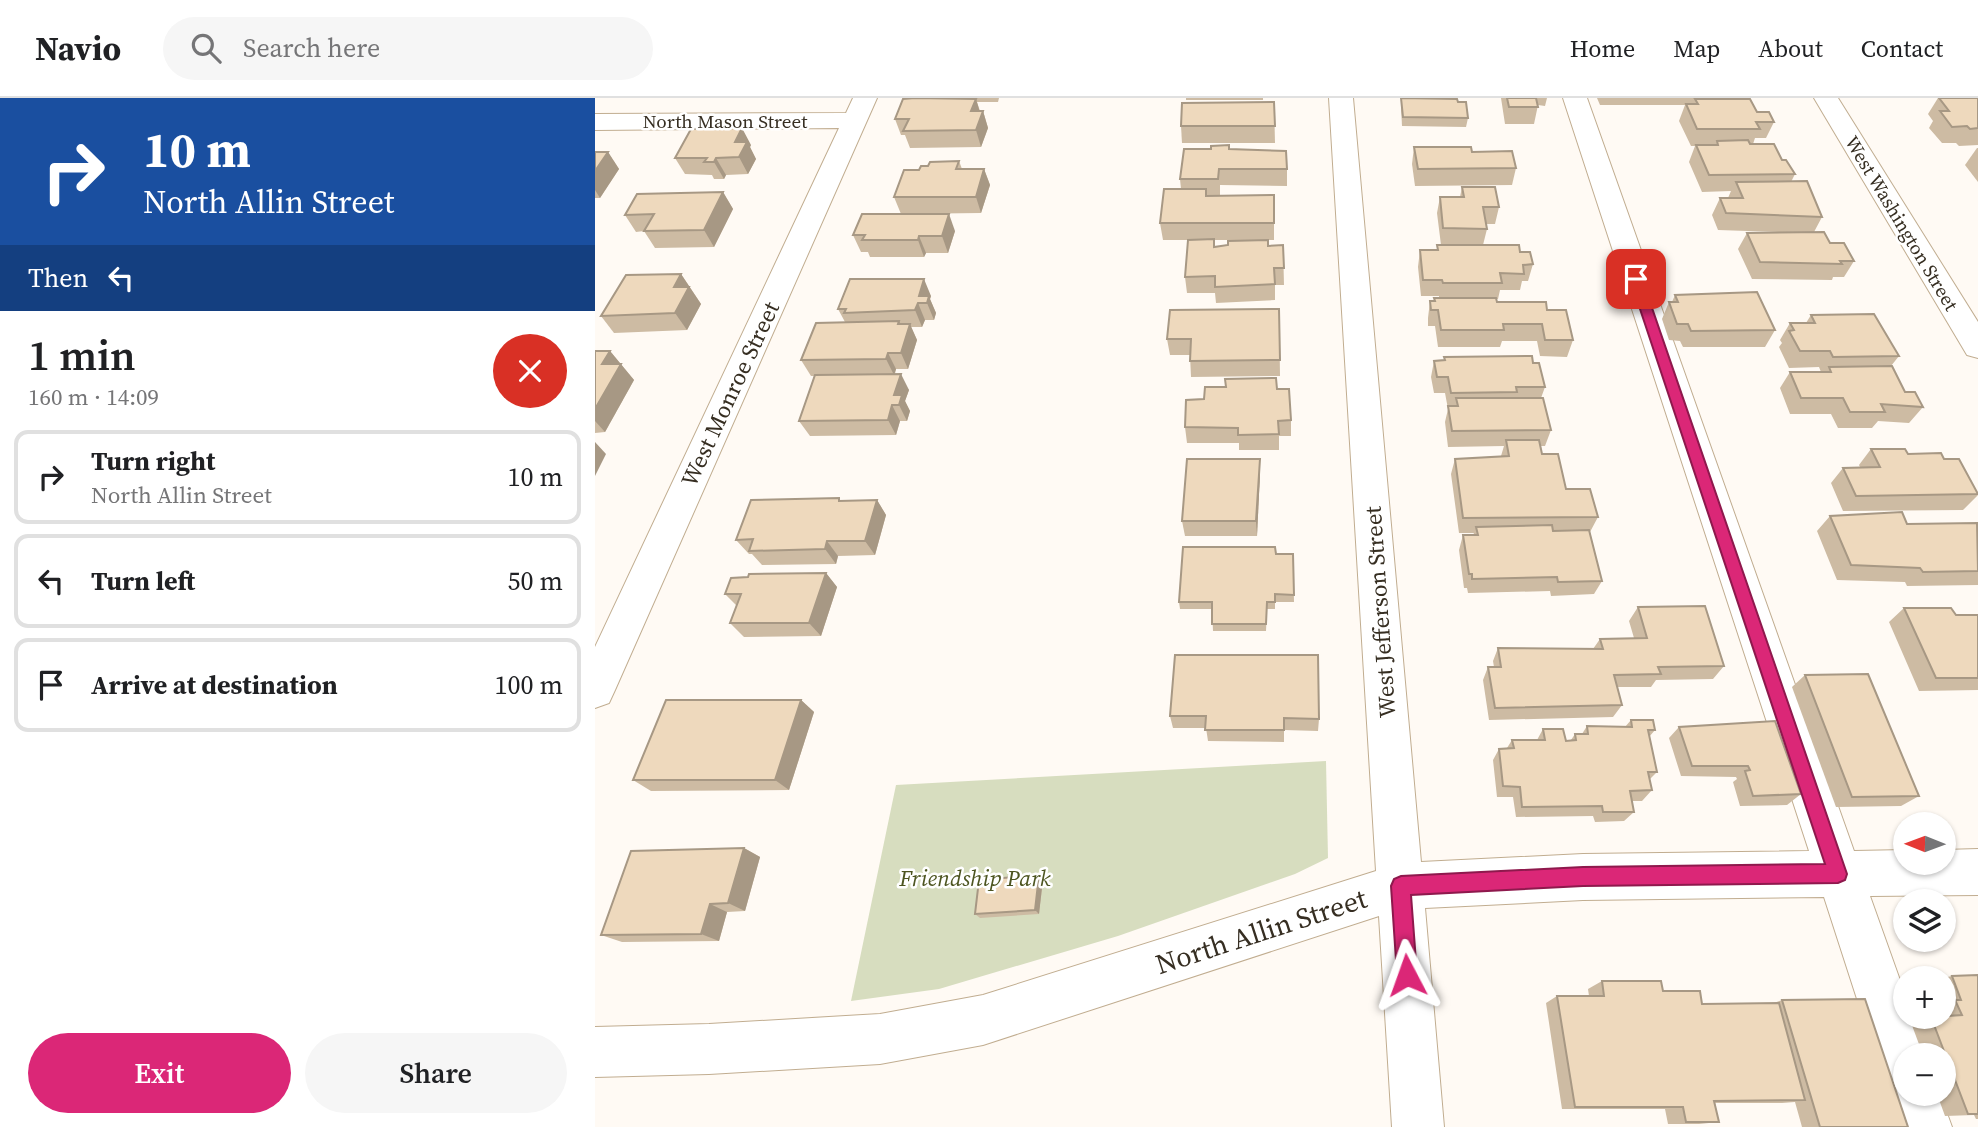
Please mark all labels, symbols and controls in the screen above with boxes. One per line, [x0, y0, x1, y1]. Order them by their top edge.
search box [163, 17, 653, 80]
text: Navio [35, 26, 121, 71]
icon: search [187, 29, 225, 67]
text: Search here [243, 30, 380, 66]
text: Home [1570, 32, 1635, 65]
text: Map [1673, 32, 1720, 65]
text: About [1758, 32, 1823, 65]
text: Contact [1861, 32, 1943, 65]
street label: North Mason Street [643, 108, 808, 134]
text: 10 m [143, 116, 251, 183]
icon: right [28, 126, 119, 217]
street label: West Washington Street [1839, 131, 1965, 316]
text: North Allin Street [143, 180, 394, 224]
pin [1606, 249, 1666, 309]
icon: left [102, 259, 140, 297]
text: Then [28, 260, 88, 296]
icon: arrive [1617, 260, 1655, 298]
street label: West Monroe Street [673, 296, 787, 492]
text: 1 min [28, 326, 136, 384]
button: close [493, 334, 567, 408]
text: 160 m · 14:09 [28, 381, 159, 413]
text: Turn right [91, 443, 215, 479]
icon: right [32, 458, 70, 496]
text: 10 m [508, 459, 563, 495]
text: North Allin Street [91, 479, 272, 511]
street label: West Jefferson Street [1357, 505, 1403, 719]
icon: left [32, 562, 70, 600]
text: Turn left [91, 563, 195, 599]
text: 50 m [508, 563, 563, 599]
icon: arrive [32, 666, 70, 704]
text: Arrive at destination [91, 667, 338, 703]
text: 100 m [495, 667, 563, 703]
north arrow [1893, 812, 1957, 875]
map controls [1893, 812, 1956, 1106]
park label: Friendship Park [898, 862, 1051, 894]
street label: North Allin Street [1151, 879, 1372, 983]
button: layers [1893, 889, 1956, 952]
position arrow [1370, 938, 1444, 1012]
button: + [1893, 966, 1956, 1029]
button: Exit [28, 1033, 291, 1113]
button: Share [305, 1033, 567, 1113]
button: − [1893, 1043, 1956, 1106]

